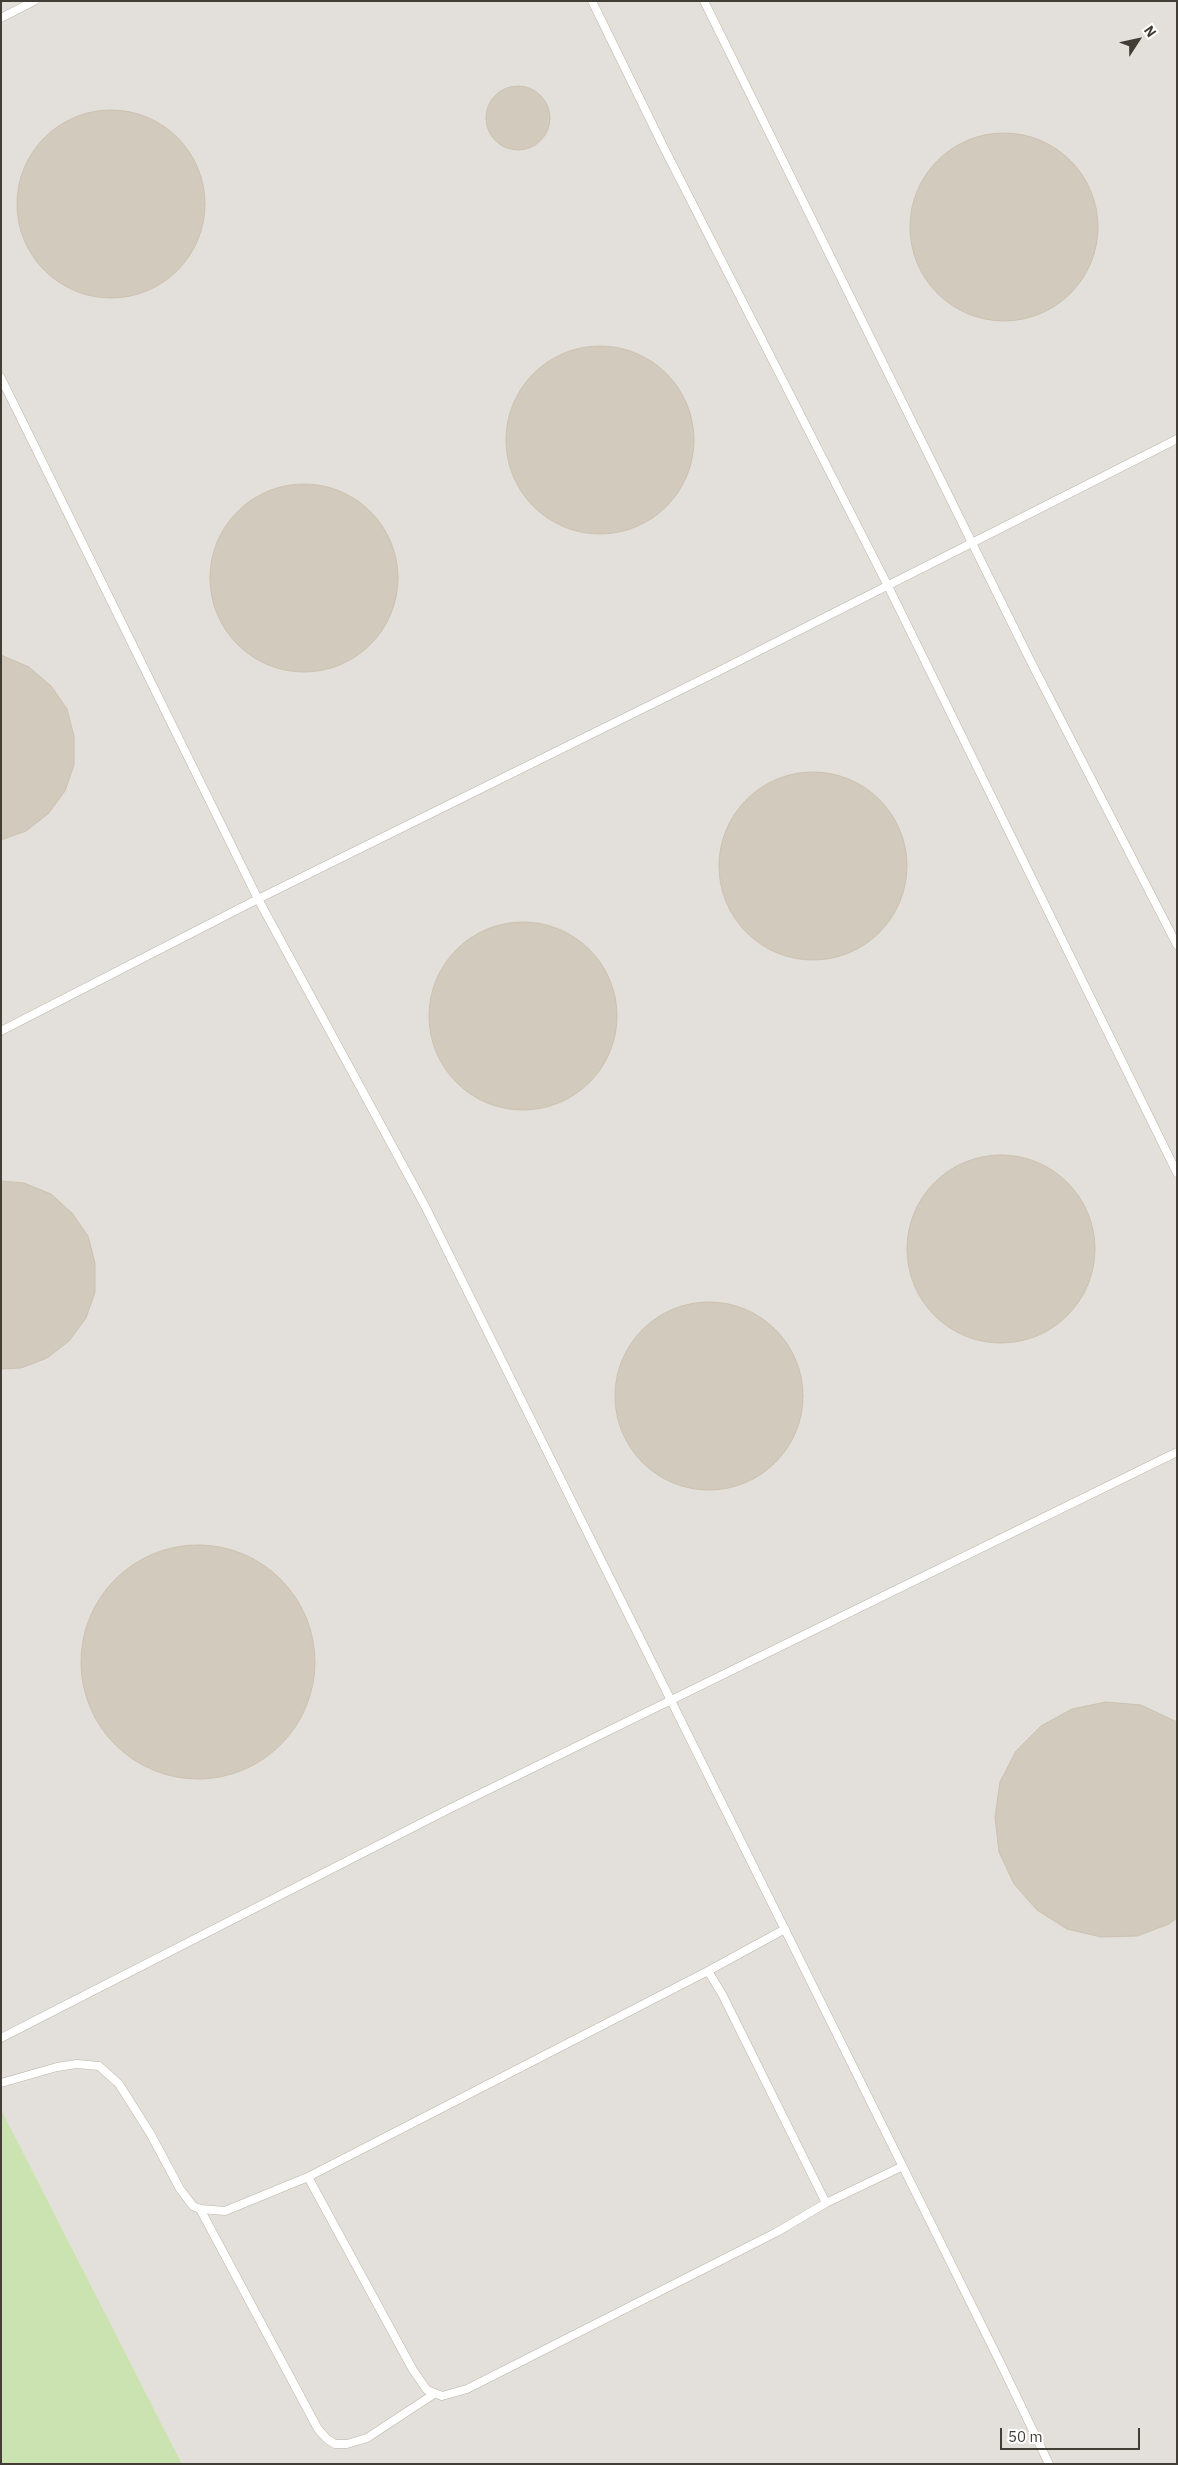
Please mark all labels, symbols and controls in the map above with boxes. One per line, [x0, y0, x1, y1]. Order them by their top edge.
north arrow [1113, 15, 1163, 65]
text: N [1140, 22, 1161, 41]
scale bar [1003, 2418, 1143, 2450]
text: 50 m [1008, 2427, 1043, 2446]

